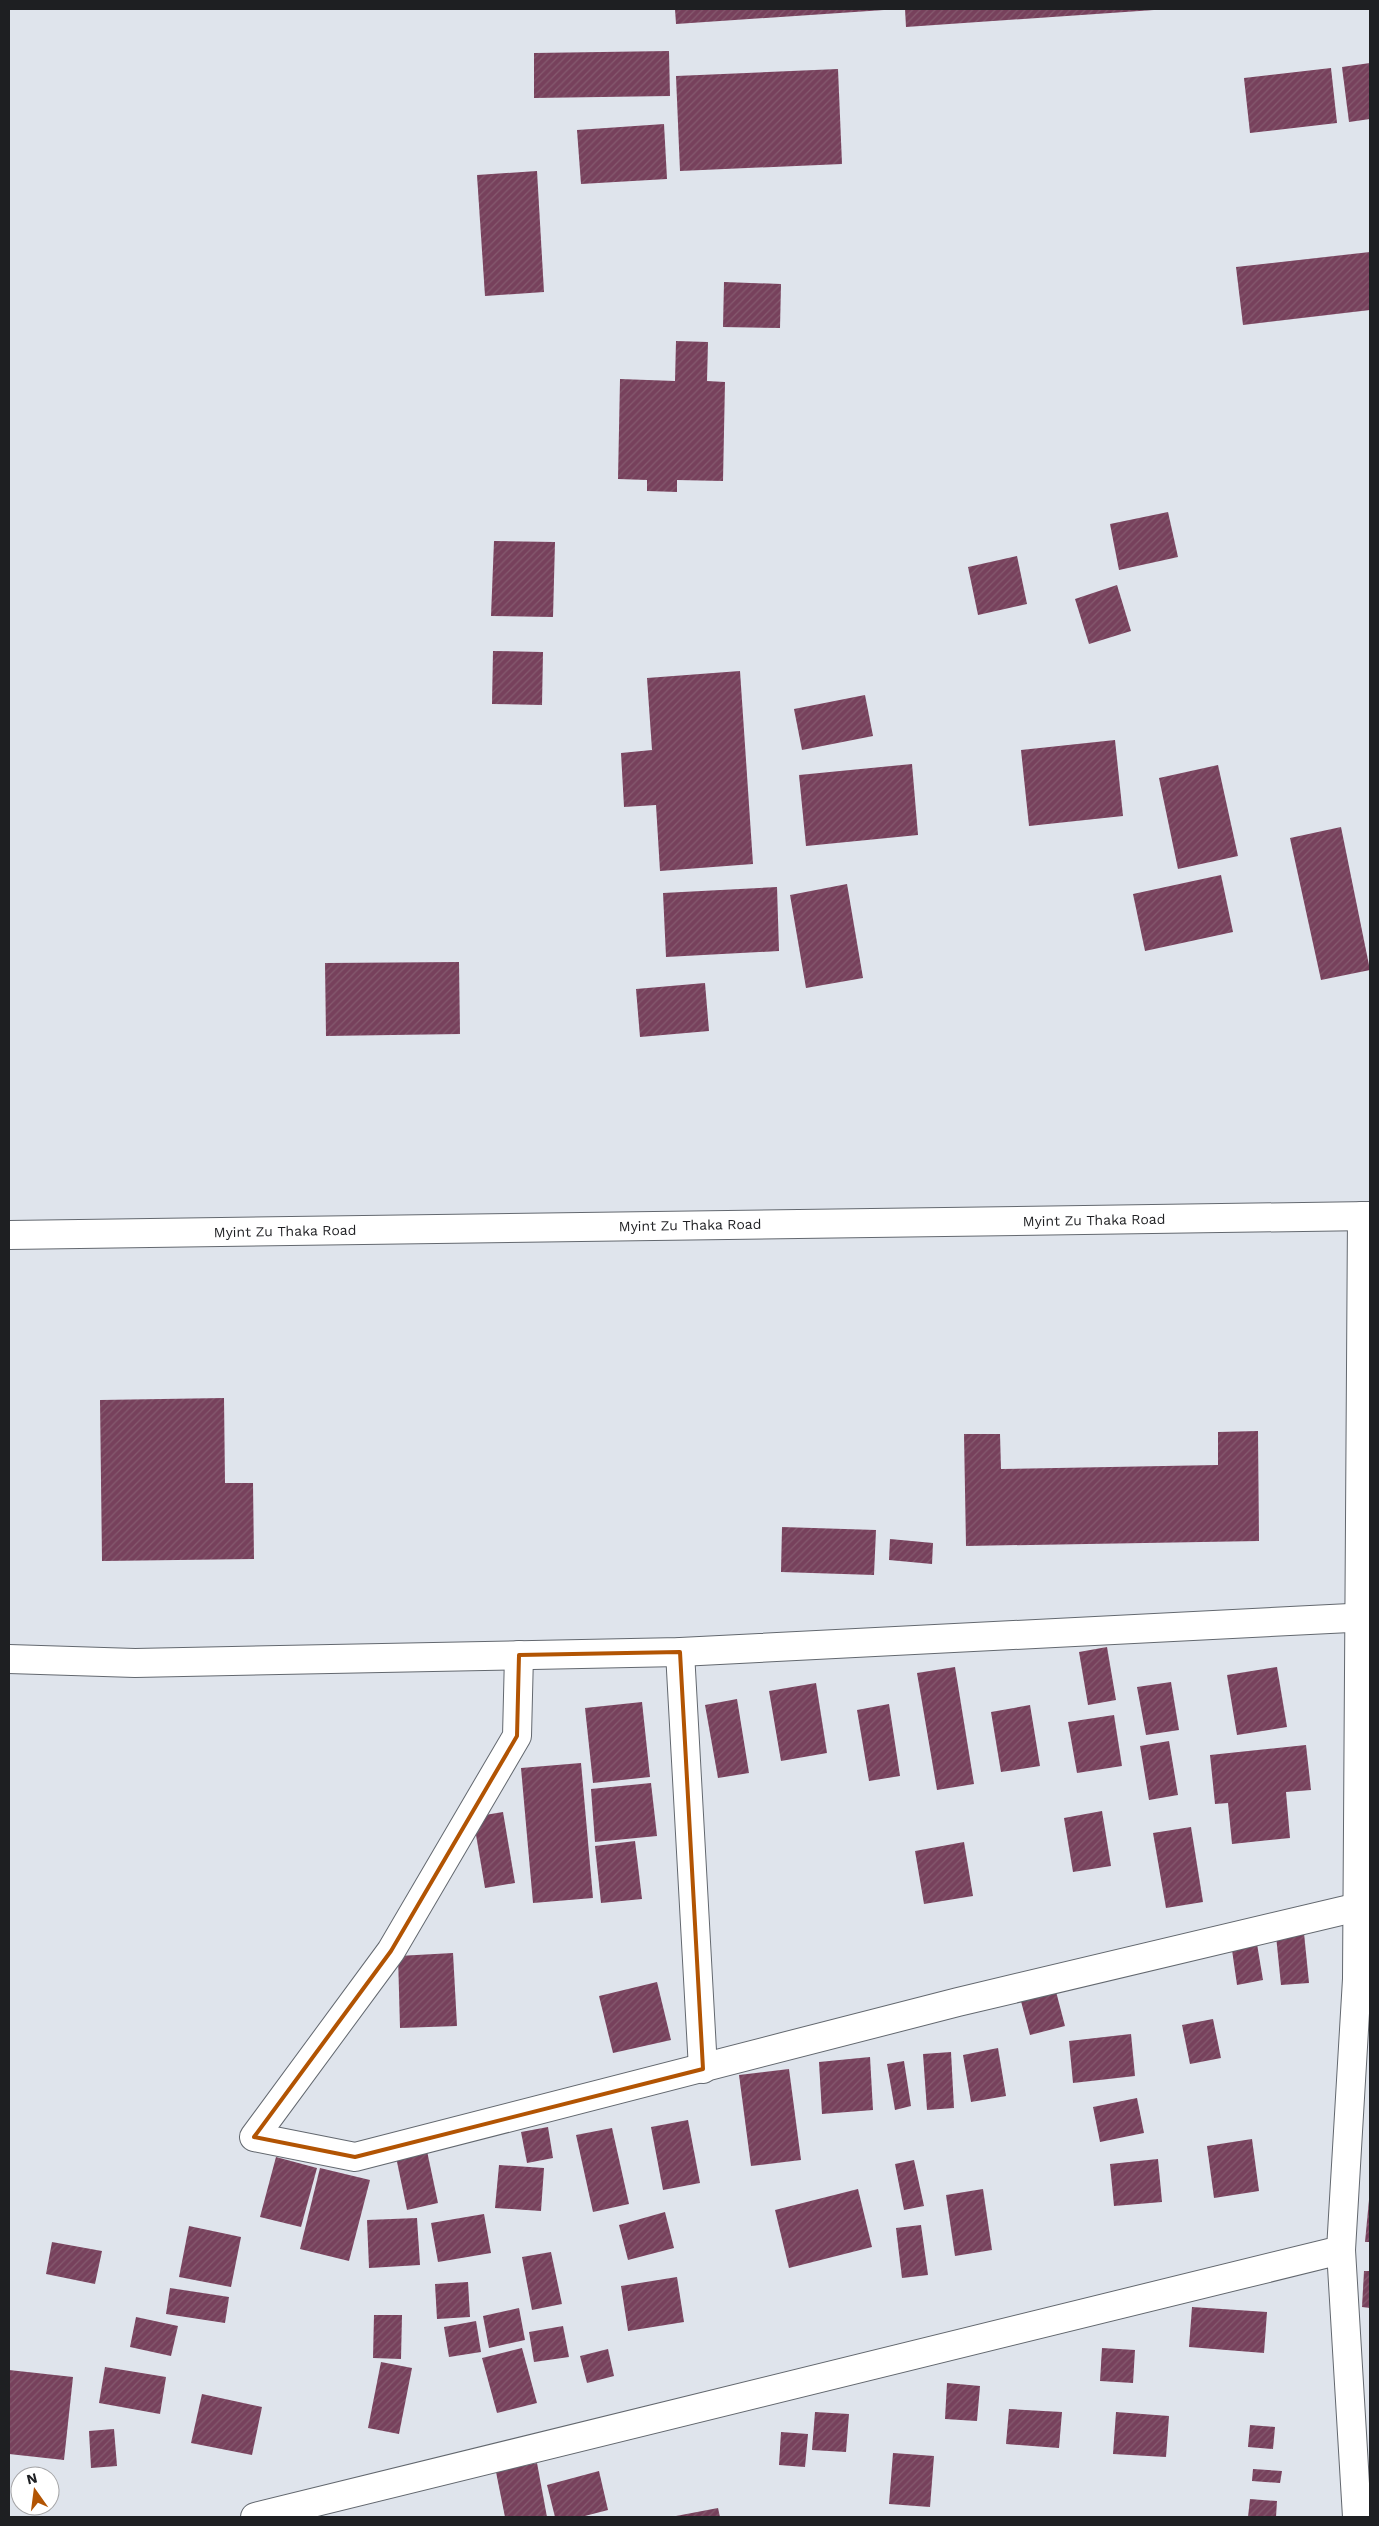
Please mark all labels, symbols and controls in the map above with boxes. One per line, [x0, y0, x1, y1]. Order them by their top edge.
street label: Myint Zu Thaka Road [1022, 1211, 1166, 1229]
street label: Myint Zu Thaka Road [618, 1216, 762, 1234]
street label: Myint Zu Thaka Road [213, 1222, 357, 1240]
north arrow [10, 2466, 60, 2516]
text: N [25, 2469, 39, 2487]

